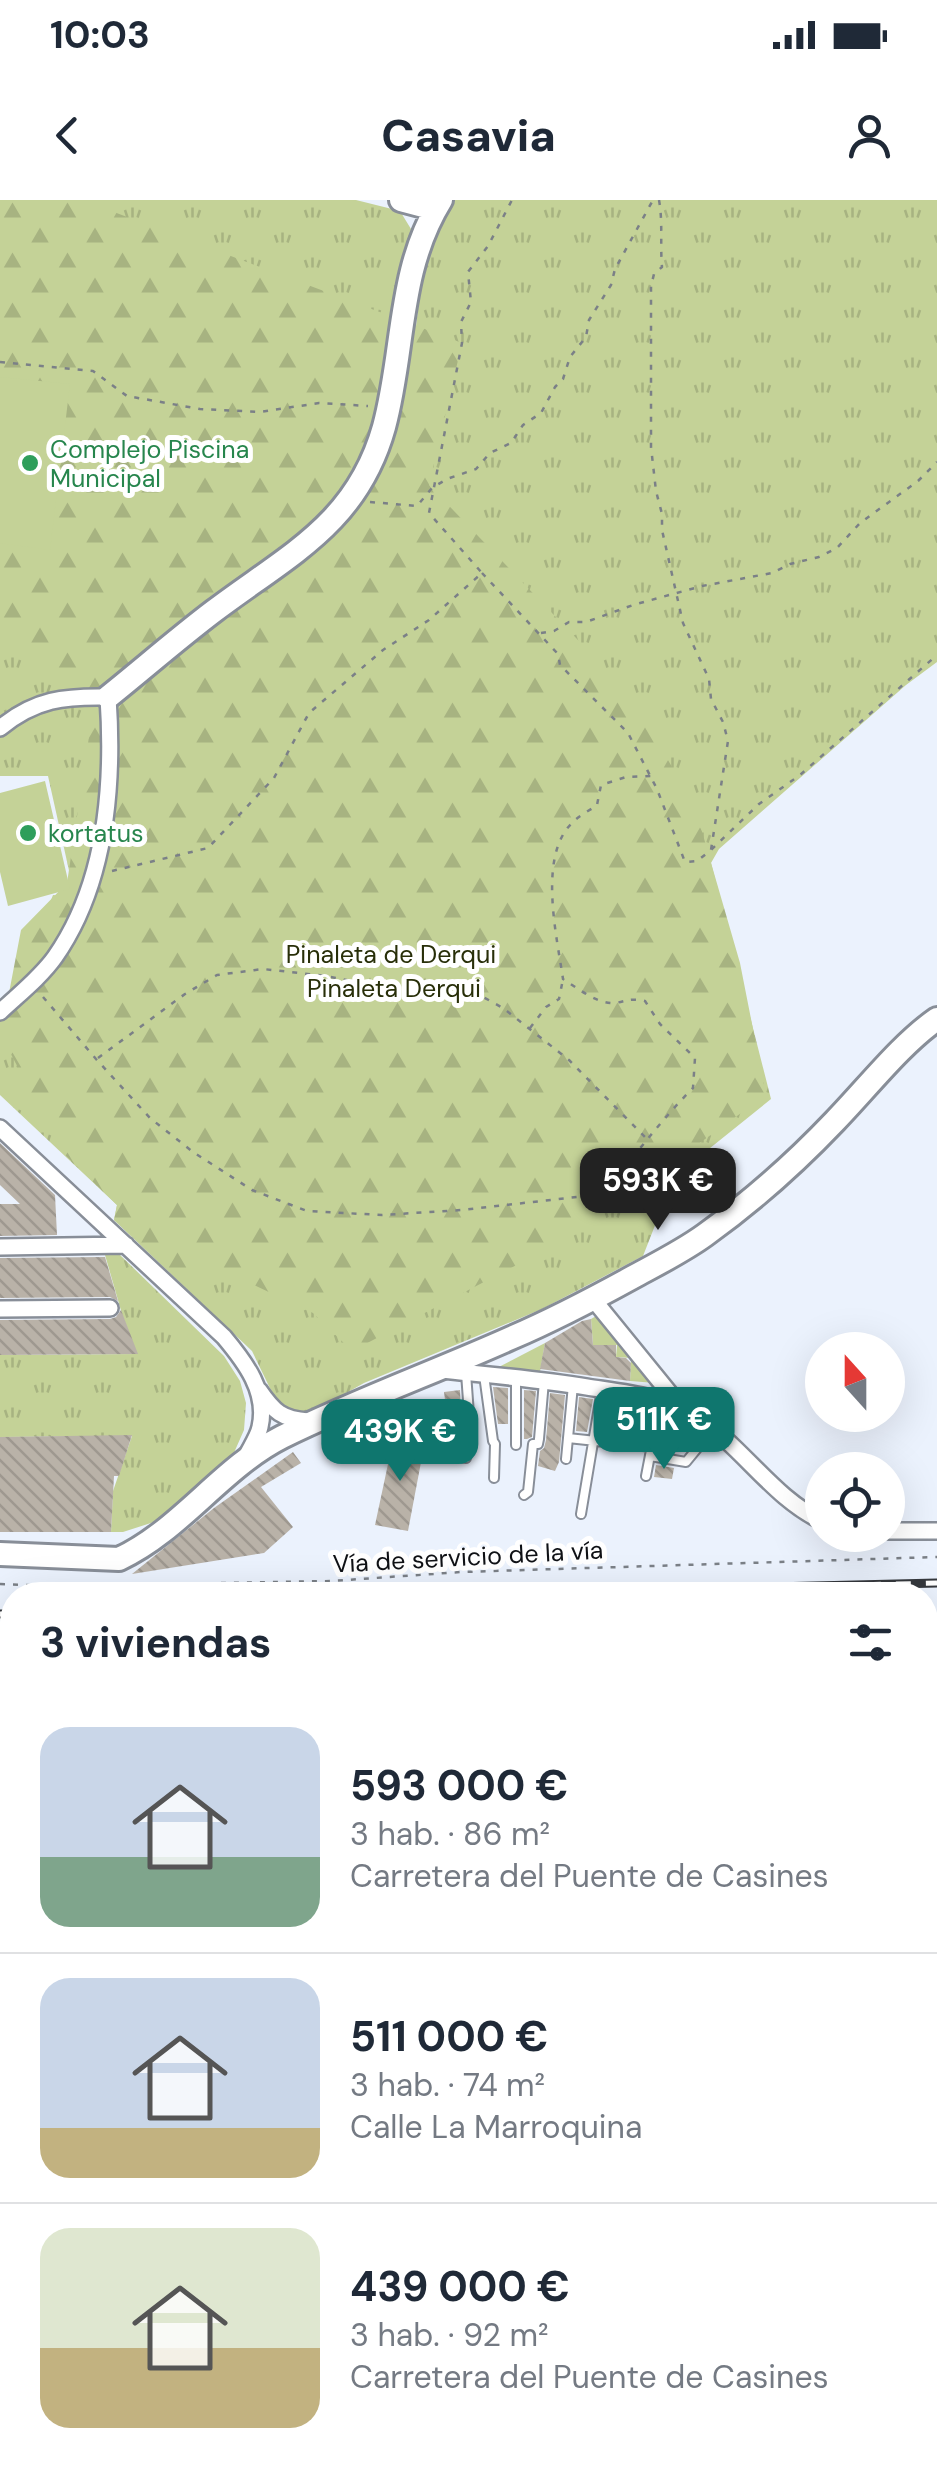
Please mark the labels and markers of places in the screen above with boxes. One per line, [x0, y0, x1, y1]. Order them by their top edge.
place label: Complejo Piscina Municipal [50, 433, 249, 495]
marker: Complejo Piscina Municipal [19, 452, 41, 474]
place label: kortatus [48, 817, 144, 850]
marker: kortatus [17, 822, 39, 844]
pin: 593K € [577, 1148, 739, 1233]
pin: 511K € [583, 1387, 745, 1472]
pin: 439K € [319, 1399, 481, 1484]

